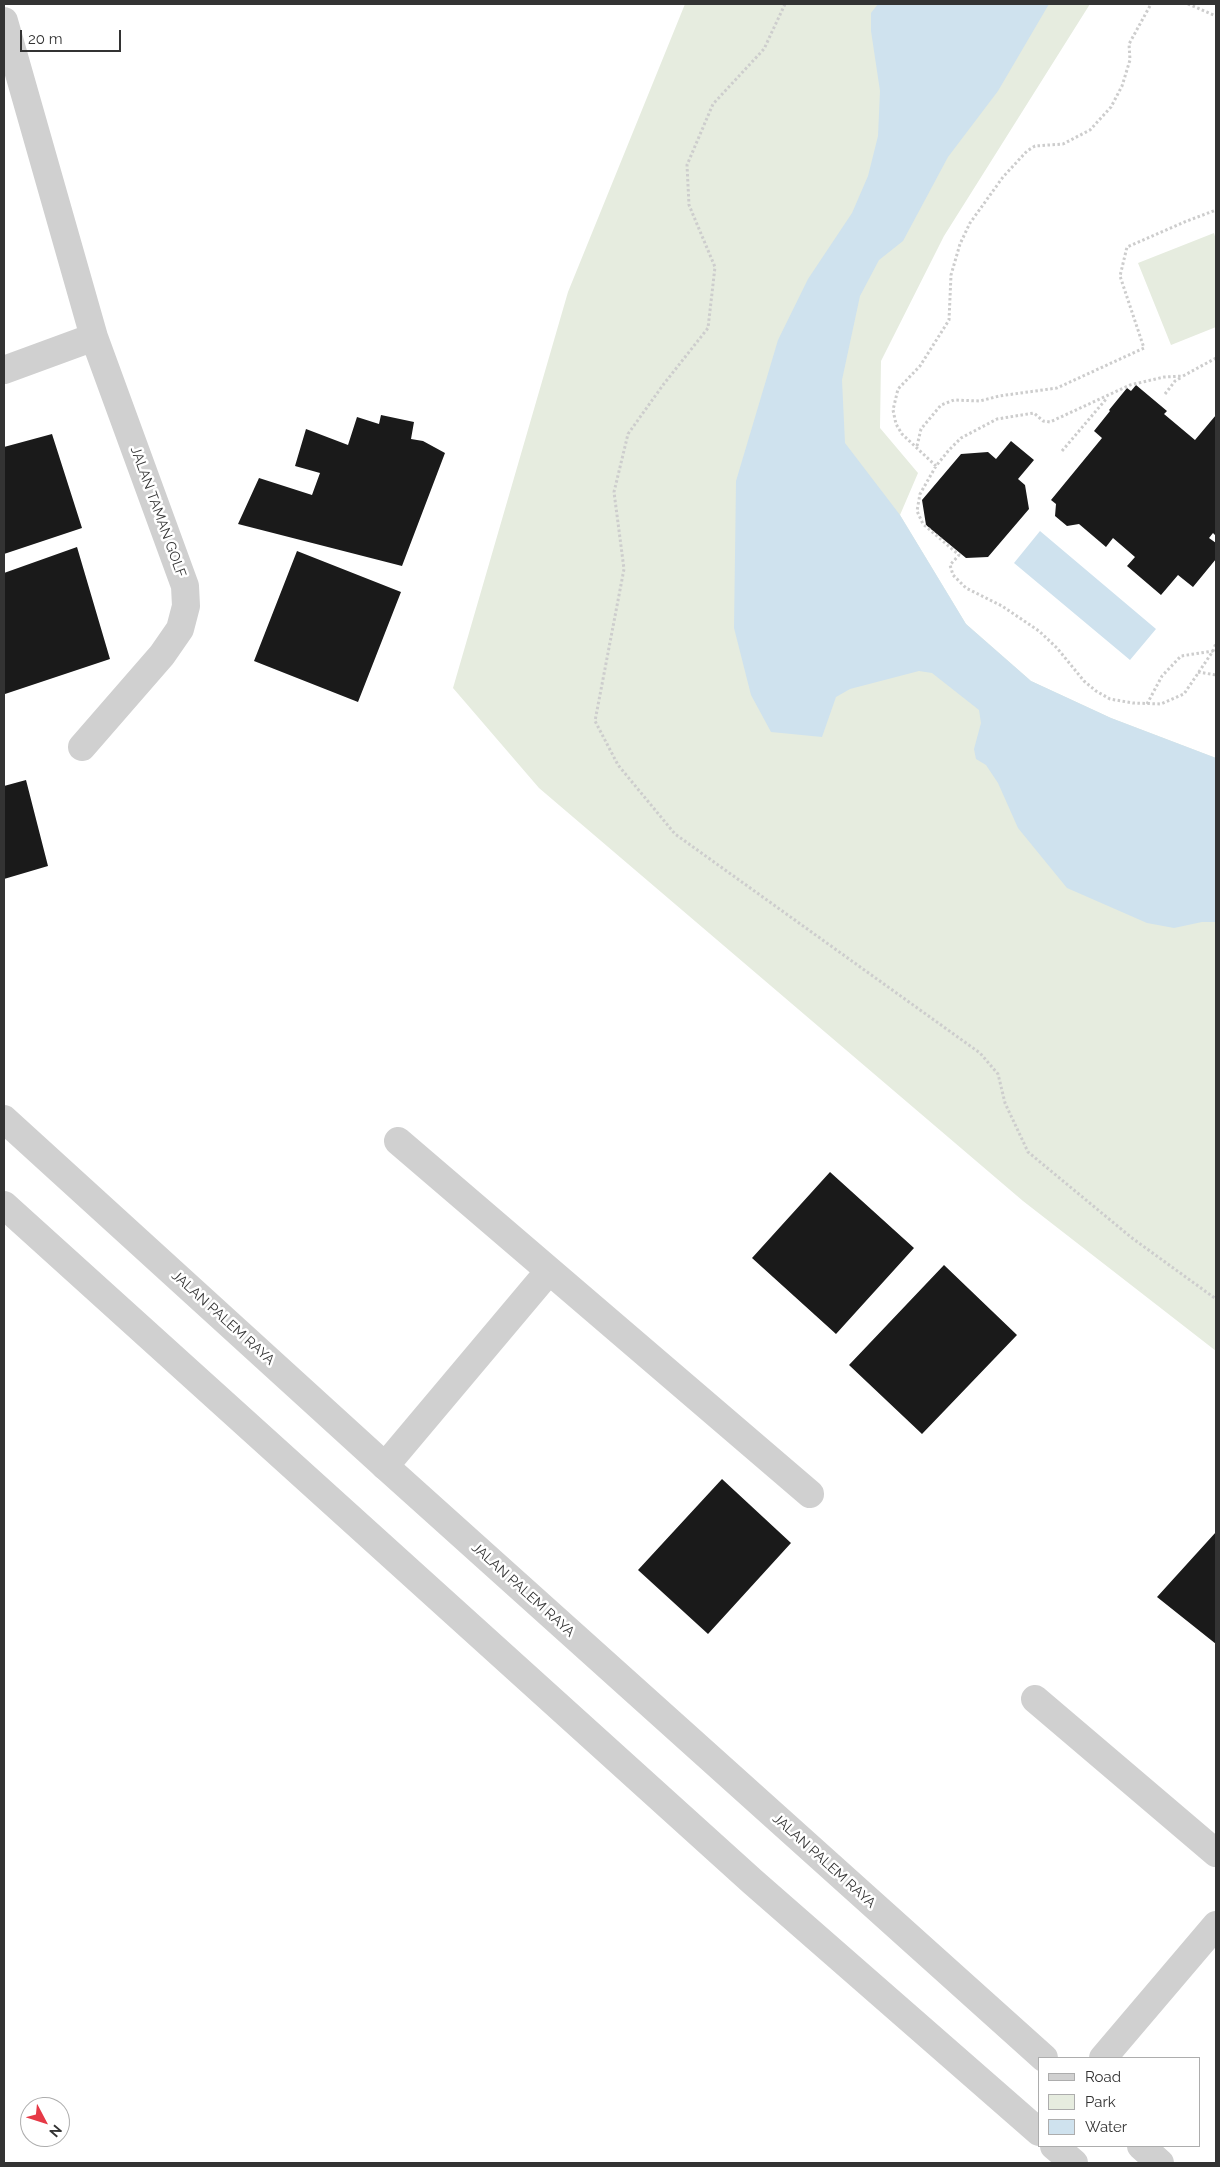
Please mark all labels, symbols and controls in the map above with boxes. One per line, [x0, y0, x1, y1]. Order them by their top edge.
scale bar [22, 20, 124, 52]
text: 20 m [28, 30, 63, 48]
street label: JALAN TAMAN GOLF [126, 444, 190, 580]
street label: JALAN PALEM RAYA [168, 1267, 278, 1369]
street label: JALAN PALEM RAYA [468, 1539, 578, 1641]
street label: JALAN PALEM RAYA [769, 1810, 879, 1912]
legend [1038, 2057, 1200, 2147]
text: Road [1085, 2068, 1121, 2086]
text: Park [1085, 2093, 1116, 2111]
north arrow [20, 2097, 70, 2147]
text: Water [1085, 2118, 1127, 2136]
text: N [46, 2122, 65, 2140]

